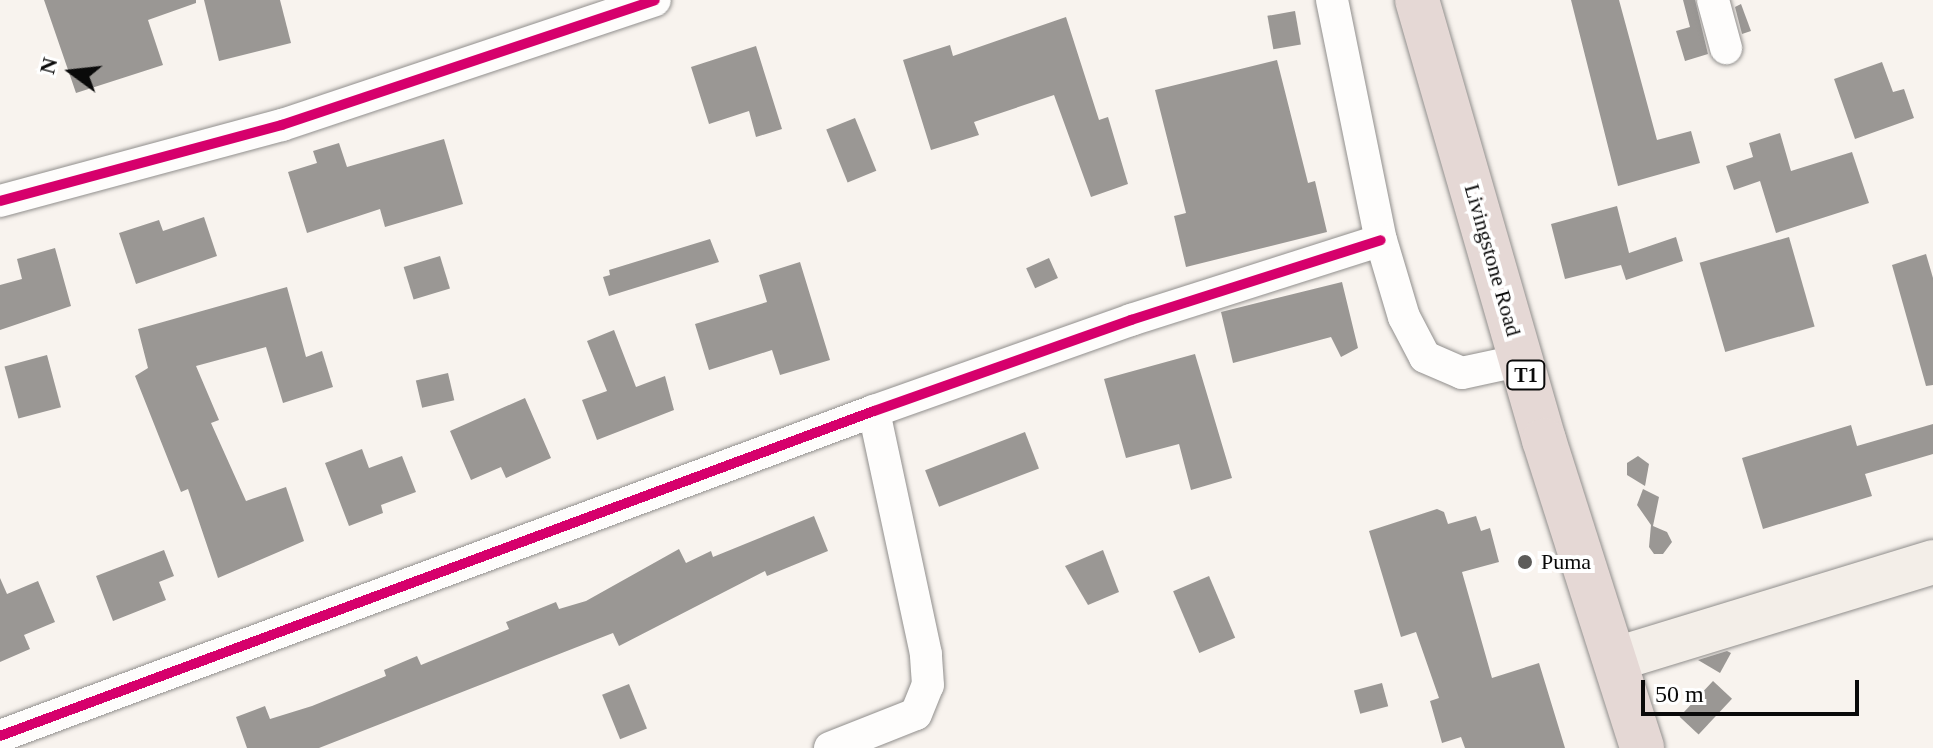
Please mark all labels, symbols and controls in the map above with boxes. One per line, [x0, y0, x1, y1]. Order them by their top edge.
north arrow [32, 32, 112, 112]
text: N [34, 55, 62, 77]
street label: Livingstone Road [1459, 181, 1527, 339]
road number: T1 [1506, 359, 1546, 391]
place label: Puma [1541, 549, 1591, 575]
marker: Puma [1516, 553, 1534, 571]
scale bar [1645, 664, 1863, 714]
text: 50 m [1655, 681, 1704, 707]

